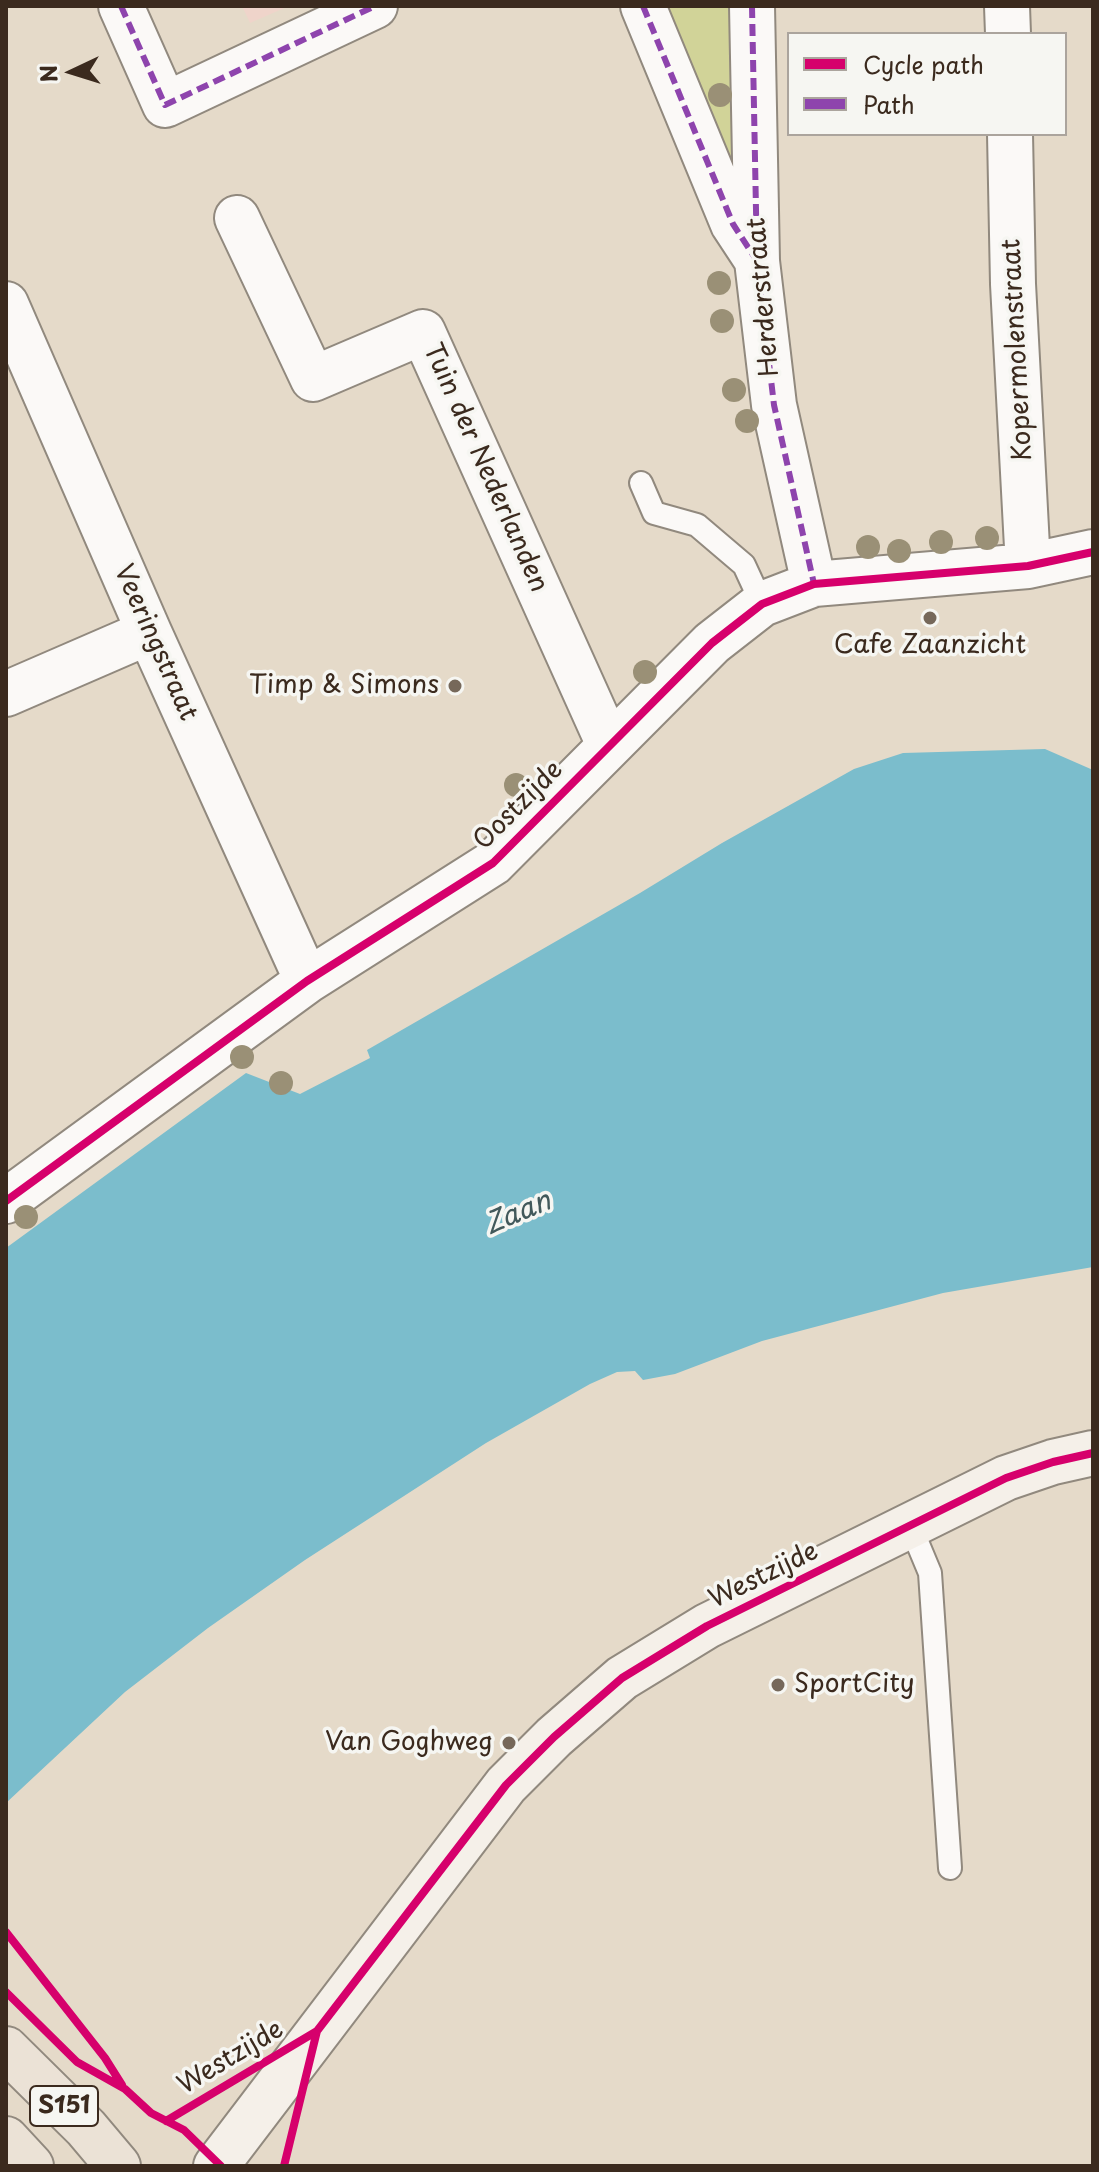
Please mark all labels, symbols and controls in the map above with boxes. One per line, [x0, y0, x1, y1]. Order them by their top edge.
north arrow [32, 32, 112, 112]
legend [787, 32, 1067, 136]
text: Cycle path [863, 46, 984, 82]
text: N [30, 64, 65, 84]
text: Path [863, 86, 915, 122]
street label: Herderstraat [742, 216, 786, 378]
street label: Kopermolenstraat [997, 238, 1039, 462]
street label: Tuin der Nederlanden [416, 339, 554, 597]
street label: Veeringstraat [107, 560, 203, 726]
marker: Cafe Zaanzicht [921, 609, 939, 627]
place label: Cafe Zaanzicht [834, 630, 1026, 662]
place label: Timp & Simons [249, 670, 439, 702]
marker: Timp & Simons [446, 677, 464, 695]
street label: Oostzijde [468, 755, 570, 857]
water label: Zaan [480, 1185, 556, 1243]
street label: Westzijde [704, 1536, 824, 1616]
place label: SportCity [794, 1669, 915, 1701]
marker: SportCity [769, 1676, 787, 1694]
place label: Van Goghweg [325, 1727, 493, 1759]
marker: Van Goghweg [500, 1734, 518, 1752]
street label: Westzijde [173, 2014, 289, 2102]
road number: S151 [30, 2086, 98, 2126]

